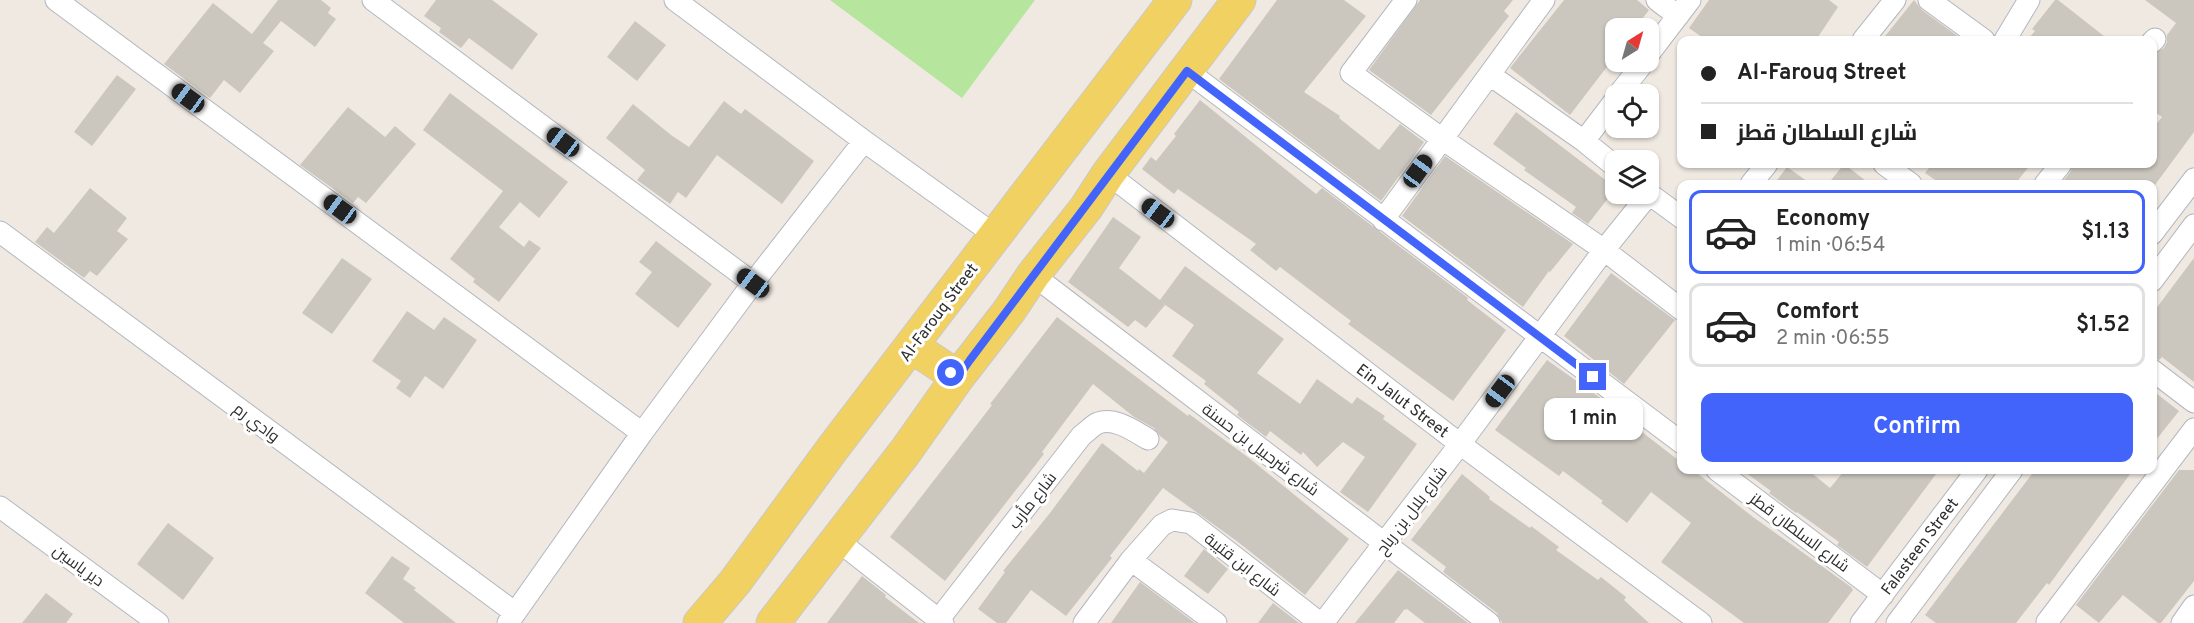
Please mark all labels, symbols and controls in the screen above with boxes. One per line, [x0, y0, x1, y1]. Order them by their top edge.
north arrow [1605, 18, 1659, 72]
map controls [1605, 18, 1659, 204]
text: Al-Farouq Street [1737, 60, 1906, 87]
car [168, 80, 208, 116]
button: locate [1605, 84, 1659, 138]
text: شارع السلطان قطز [1737, 121, 1917, 148]
car [543, 124, 583, 160]
button: layers [1605, 150, 1659, 204]
car [1400, 151, 1436, 191]
car [320, 191, 360, 227]
car [1138, 195, 1178, 231]
icon: car [1704, 205, 1758, 259]
text: Economy [1776, 206, 1870, 233]
text: $1.13 [2081, 219, 2130, 246]
text: 1 min · 06:54 [1776, 233, 1885, 259]
street label: Al-Farouq Street [896, 260, 983, 366]
car [733, 265, 773, 301]
icon: car [1704, 298, 1758, 352]
text: Comfort [1776, 299, 1859, 326]
text: $1.52 [2076, 312, 2130, 339]
text: 2 min · 06:55 [1776, 326, 1890, 352]
route start [937, 359, 964, 386]
street label: Ein Jalut Street [1352, 360, 1452, 443]
route end [1579, 363, 1606, 390]
car [1482, 371, 1518, 411]
button: Confirm [1701, 393, 2133, 462]
callout: 1 min [1544, 398, 1642, 440]
street label: وادي رم [227, 400, 283, 449]
street label: شارع شرحبيل بن حسنة [1197, 400, 1322, 501]
text: 1 min [1570, 406, 1617, 432]
street label: شارع بلال بن رباح [1373, 463, 1452, 559]
street label: شارع مأرب [1004, 468, 1062, 534]
street label: شارع السلطان قطز [1744, 489, 1853, 578]
street label: Falasteen Street [1878, 495, 1964, 600]
street label: شارع ابن قتيبة [1200, 530, 1284, 602]
street label: دير ياسين [48, 541, 107, 592]

